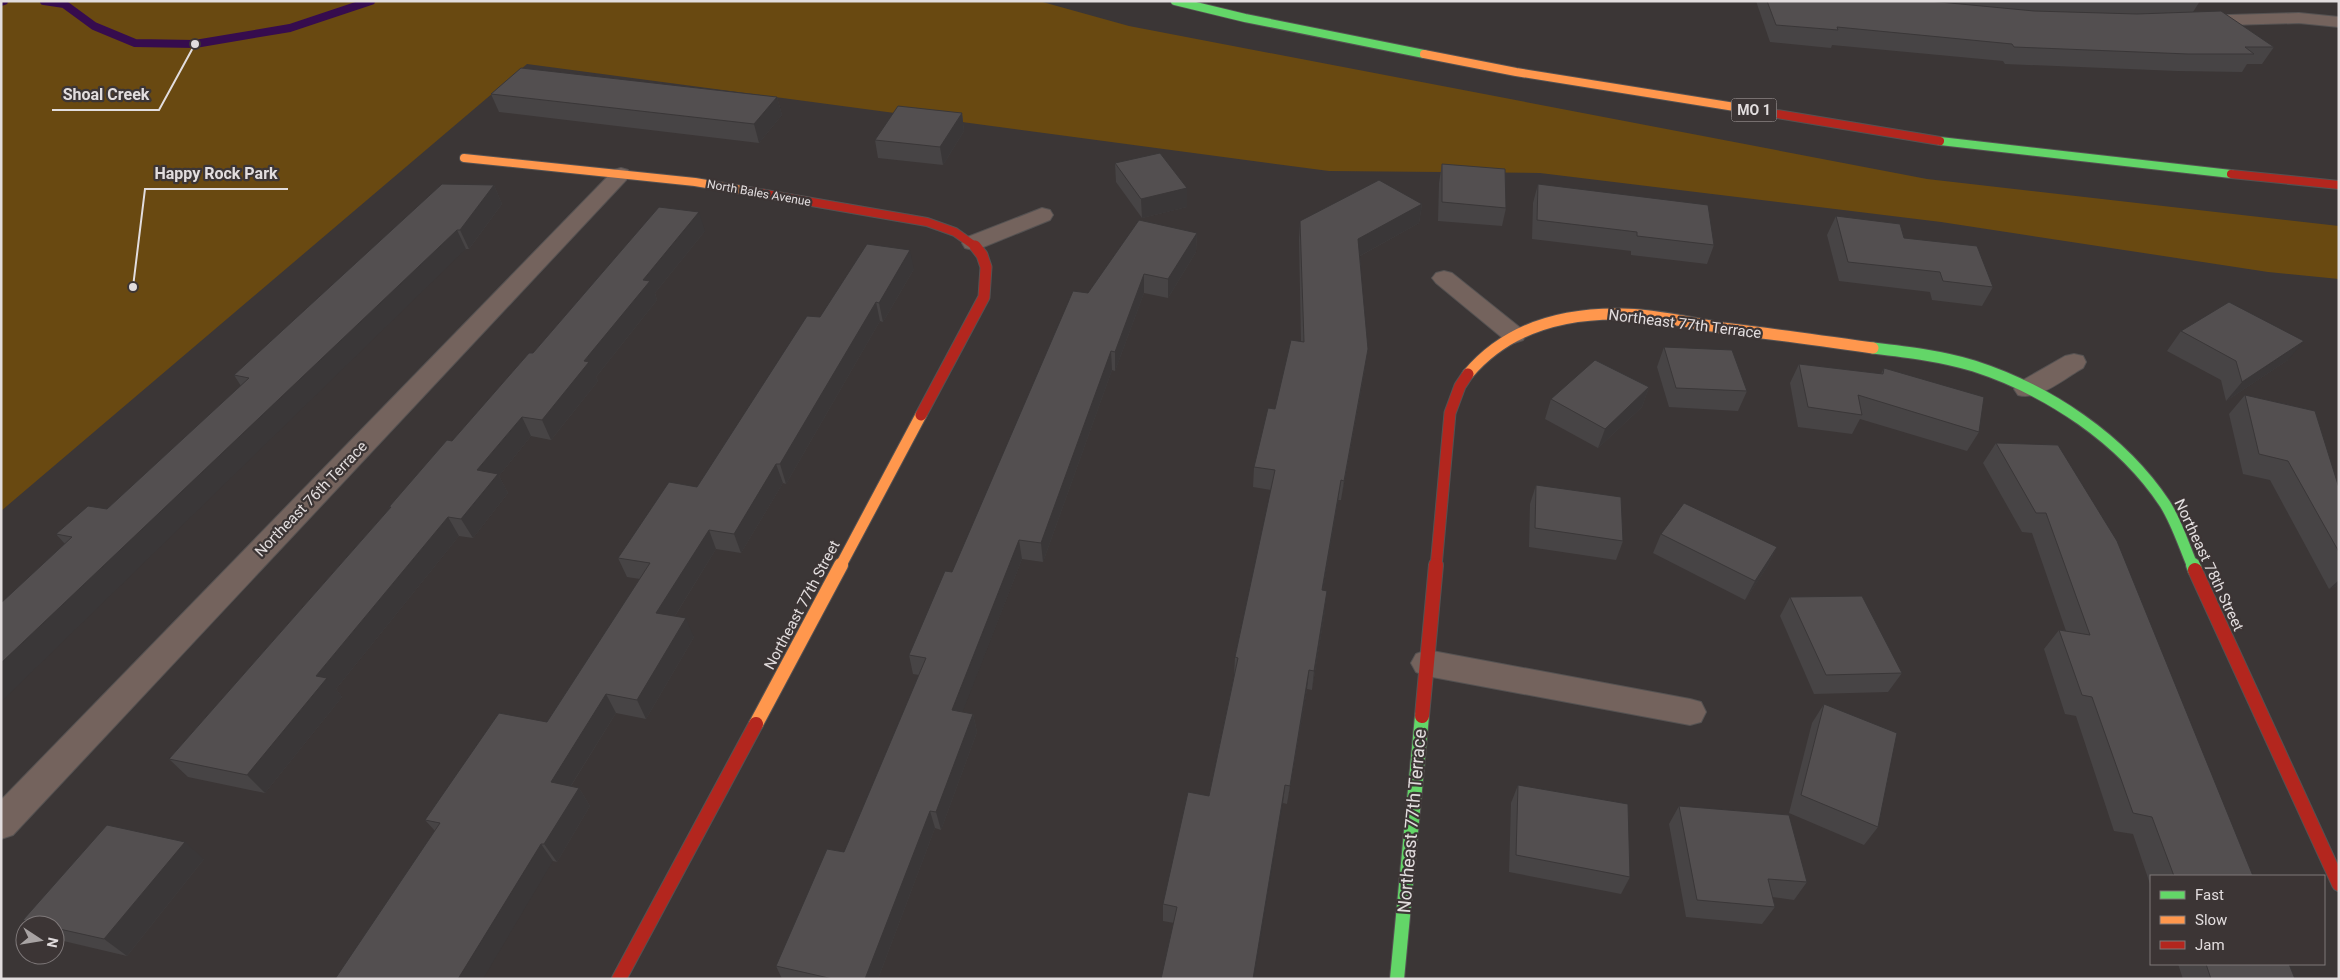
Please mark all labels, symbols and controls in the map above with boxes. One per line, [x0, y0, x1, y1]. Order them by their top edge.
callout: Shoal Creek [52, 79, 159, 110]
text: Shoal Creek [63, 85, 150, 104]
road number: MO 1 [1732, 98, 1776, 122]
callout: Happy Rock Park [145, 158, 288, 189]
text: Happy Rock Park [154, 164, 278, 183]
street label: North Bales Avenue [706, 177, 812, 209]
street label: Northeast 77th Terrace [1608, 306, 1762, 342]
street label: Northeast 76th Terrace [251, 437, 371, 561]
street label: Northeast 78th Street [2170, 496, 2248, 634]
street label: Northeast 77th Street [760, 537, 844, 673]
street label: Northeast 77th Terrace [1393, 728, 1430, 914]
legend [2150, 875, 2325, 965]
text: Fast [2195, 886, 2224, 904]
text: Slow [2195, 911, 2227, 929]
north arrow [15, 915, 65, 965]
text: N [44, 936, 62, 949]
text: Jam [2195, 936, 2225, 954]

